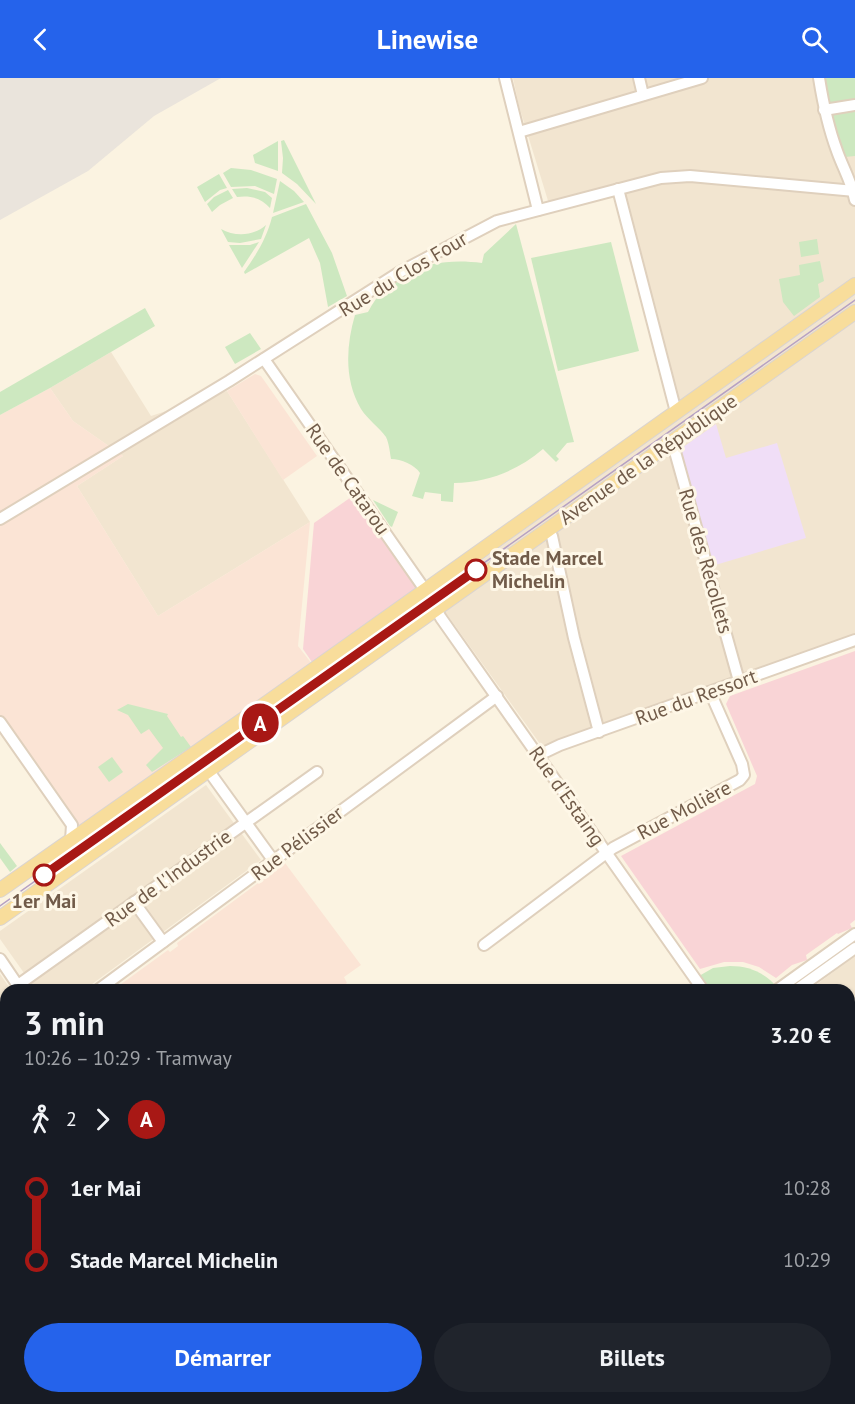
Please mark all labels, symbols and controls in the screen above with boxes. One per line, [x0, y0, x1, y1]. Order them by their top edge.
text: Linewise [377, 22, 478, 56]
icon: back [24, 23, 57, 56]
icon: search [798, 23, 831, 56]
street label: Rue du Clos Four [334, 225, 472, 323]
street label: Avenue de la République [554, 388, 742, 530]
street label: Rue de Catarou [300, 418, 396, 540]
street label: Rue des Récollets [673, 485, 739, 637]
place label: Stade Marcel Michelin [492, 545, 603, 594]
marker: Stade Marcel Michelin [465, 559, 487, 581]
street label: Rue du Ressort [632, 663, 761, 731]
line badge: A [240, 704, 280, 742]
text: A [254, 710, 266, 737]
street label: Rue d'Estaing [523, 741, 611, 851]
street label: Rue Molière [632, 774, 736, 846]
street label: Rue Pélissier [246, 800, 348, 886]
street label: Rue de l'Industrie [100, 823, 236, 933]
marker: 1er Mai [33, 864, 55, 886]
place label: 1er Mai [12, 888, 76, 914]
text: 3 min [24, 1001, 105, 1044]
text: 3.20 € [770, 1021, 831, 1049]
text: 10:26 – 10:29 · Tramway [24, 1045, 232, 1071]
icon: walk [24, 1103, 57, 1136]
icon: forward [86, 1103, 119, 1136]
text: 2 [66, 1106, 77, 1132]
text: A [140, 1106, 153, 1133]
text: 1er Mai [70, 1174, 141, 1202]
text: 10:28 [783, 1175, 831, 1201]
text: Stade Marcel Michelin [70, 1246, 278, 1274]
text: 10:29 [783, 1247, 831, 1273]
button: Démarrer [24, 1323, 422, 1392]
button: Billets [434, 1323, 831, 1392]

